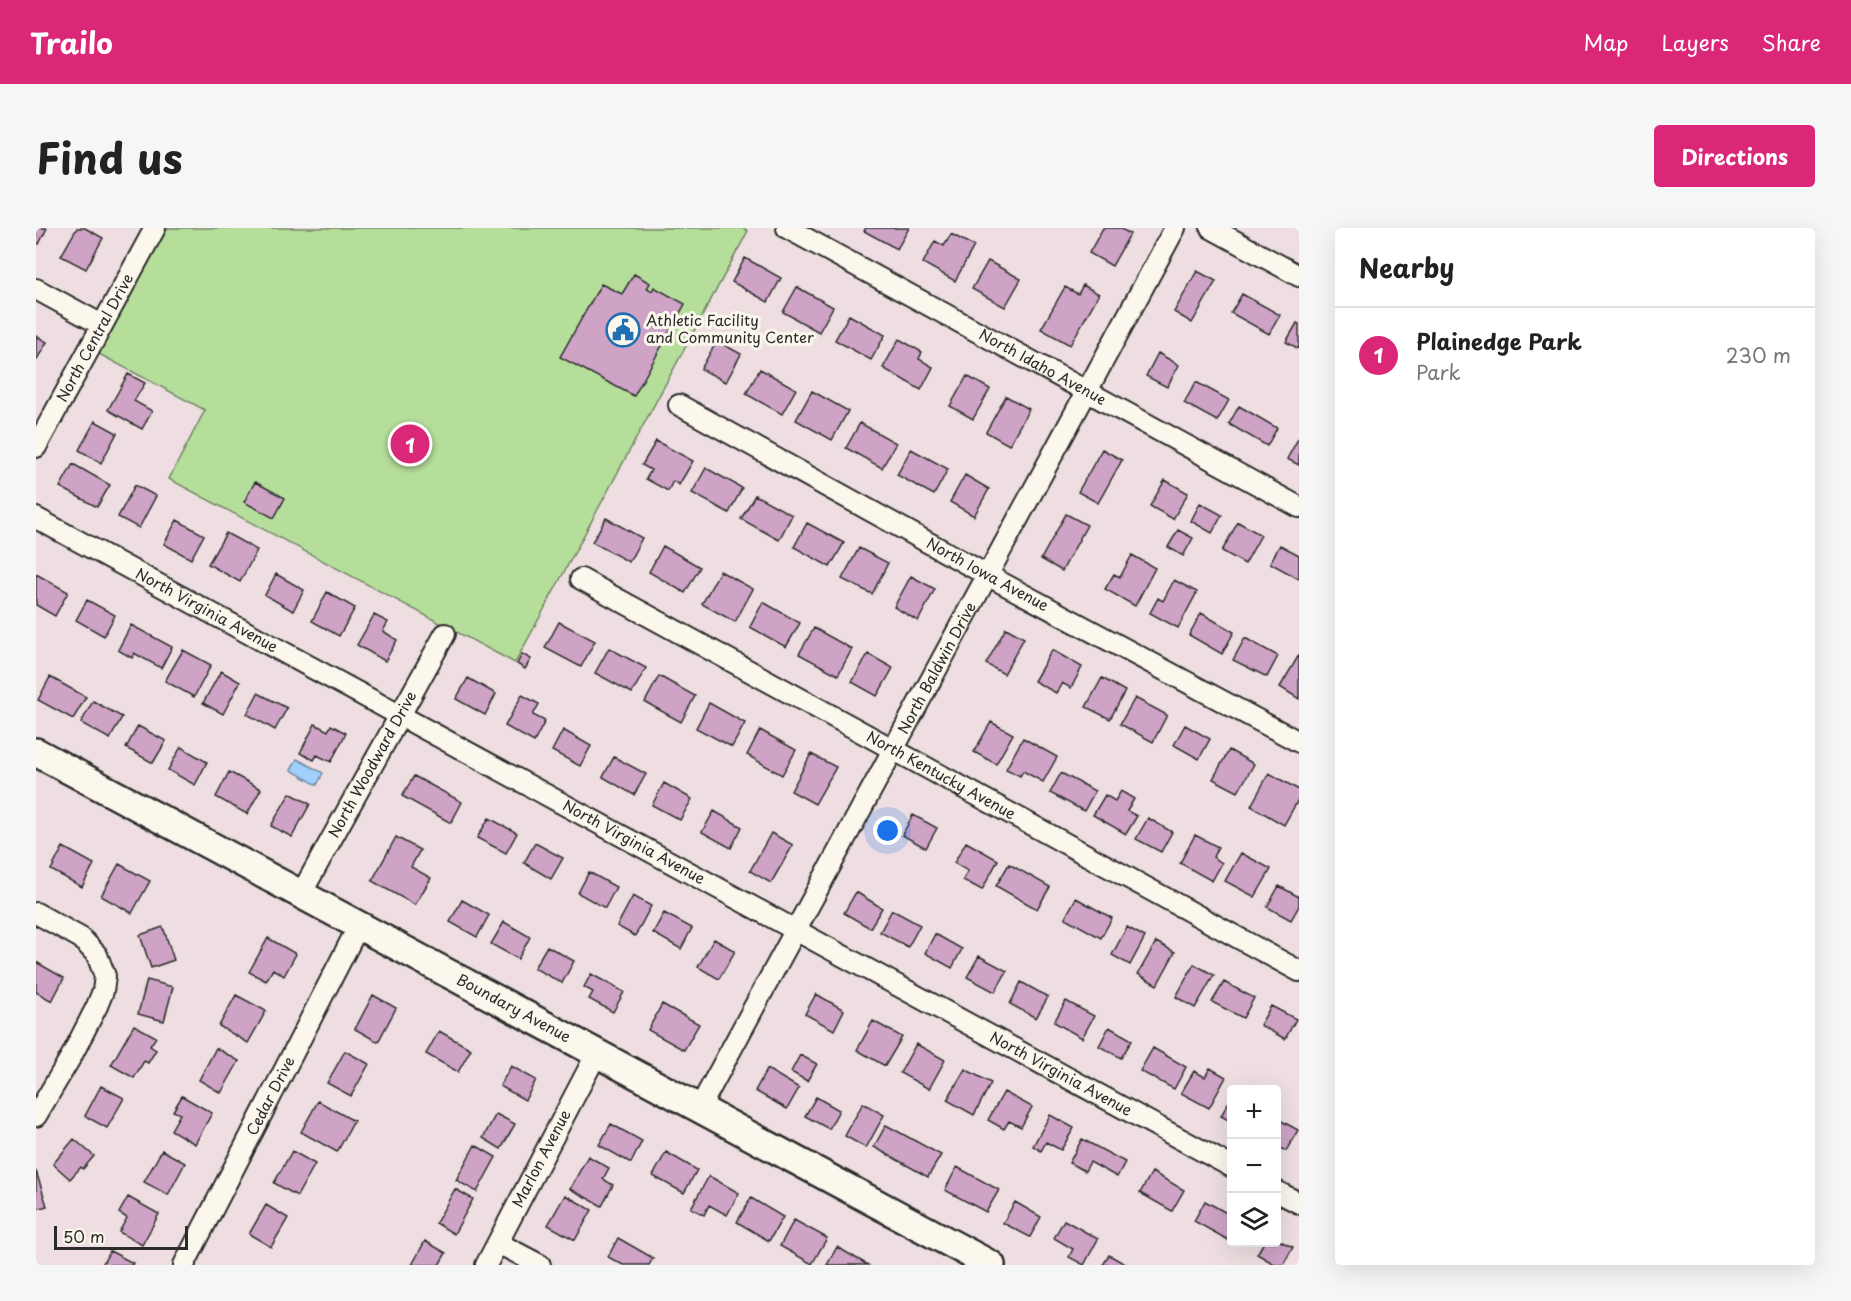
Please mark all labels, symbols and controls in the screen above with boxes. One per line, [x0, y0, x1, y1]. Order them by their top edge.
text: Trailo [30, 21, 113, 64]
text: Map [1584, 26, 1628, 58]
text: Layers [1661, 26, 1729, 58]
text: Share [1762, 26, 1821, 58]
text: Find us [36, 125, 183, 188]
button: Directions [1654, 125, 1815, 187]
text: Nearby [1359, 248, 1454, 287]
street label: North Central Drive [50, 269, 138, 406]
place label: Athletic Facility and Community Center [646, 308, 814, 348]
public building icon: Athletic Facility and Community Center [605, 312, 641, 348]
street label: North Idaho Avenue [975, 322, 1111, 410]
text: Plainedge Park [1416, 324, 1582, 357]
text: 1 [1374, 340, 1383, 370]
text: 230 m [1726, 340, 1791, 370]
text: Park [1416, 357, 1461, 387]
pin: 1 [390, 422, 430, 466]
street label: North Iowa Avenue [923, 531, 1053, 616]
street label: North Virginia Avenue [132, 561, 283, 657]
street label: North Baldwin Drive [891, 597, 981, 738]
street label: North Woodward Drive [321, 686, 421, 841]
street label: North Kentucky Avenue [863, 724, 1020, 824]
street label: North Virginia Avenue [559, 793, 710, 889]
your location [873, 816, 902, 845]
street label: Boundary Avenue [453, 967, 575, 1047]
street label: North Virginia Avenue [986, 1025, 1137, 1121]
street label: Cedar Drive [240, 1052, 300, 1139]
map controls [1227, 1085, 1281, 1247]
button: + [1227, 1085, 1281, 1139]
street label: Marlon Avenue [505, 1105, 575, 1211]
button: − [1227, 1139, 1281, 1193]
button: layers [1227, 1193, 1281, 1247]
scale bar [54, 1223, 188, 1250]
text: 50 m [63, 1224, 104, 1248]

